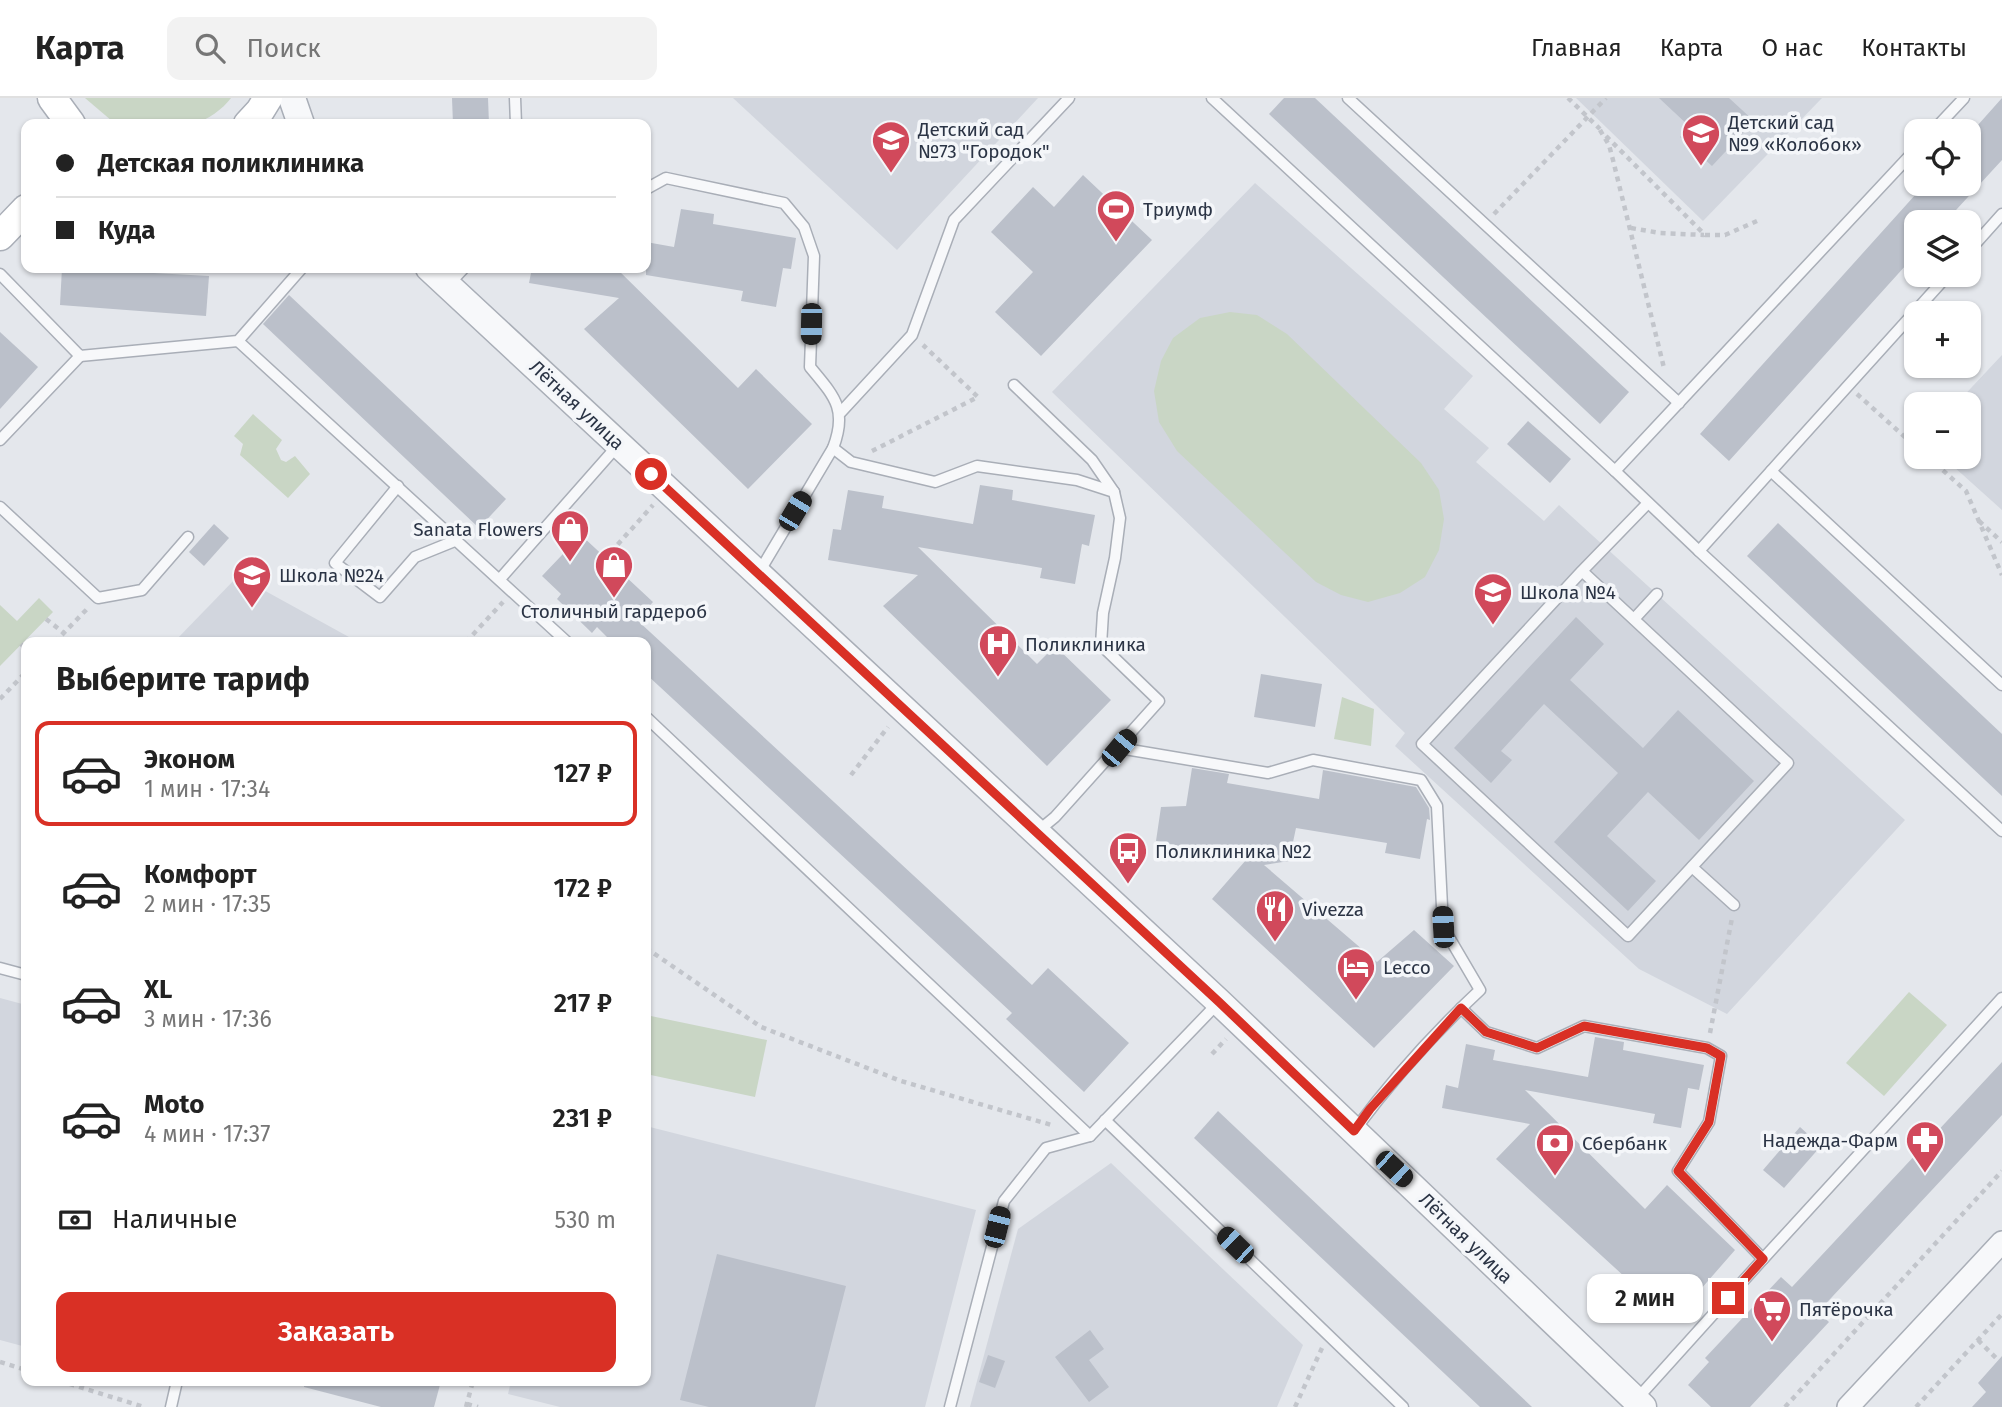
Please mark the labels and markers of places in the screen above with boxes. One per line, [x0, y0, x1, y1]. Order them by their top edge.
place label: Детский сад №9 «Колобок» [1727, 111, 1862, 156]
school or university icon: Детский сад №9 «Колобок» [1680, 112, 1722, 167]
place label: Детский сад №73 "Городок" [917, 118, 1050, 163]
school or university icon: Детский сад №73 "Городок" [870, 119, 912, 174]
sports icon: Триумф [1095, 188, 1137, 243]
place label: Триумф [1143, 198, 1213, 221]
shop icon: Sanata Flowers [549, 508, 591, 563]
place label: Sanata Flowers [413, 518, 543, 541]
shop icon: Столичный гардероб [593, 544, 635, 599]
school or university icon: Школа №24 [231, 554, 273, 609]
place label: Школа №24 [279, 564, 384, 587]
school or university icon: Школа №4 [1472, 571, 1514, 626]
place label: Школа №4 [1520, 581, 1616, 604]
place label: Столичный гардероб [521, 600, 707, 623]
hospital icon: Поликлиника [977, 623, 1019, 678]
place label: Поликлиника [1025, 633, 1146, 656]
bus stop icon: Поликлиника №2 [1107, 830, 1149, 885]
place label: Поликлиника №2 [1155, 840, 1312, 863]
restaurant icon: Vivezza [1254, 888, 1296, 943]
place label: Vivezza [1302, 898, 1364, 921]
hotel icon: Lecco [1335, 946, 1377, 1001]
place label: Lecco [1383, 956, 1431, 979]
pharmacy icon: Надежда-Фарм [1904, 1119, 1946, 1174]
bank icon: Сбербанк [1534, 1122, 1576, 1177]
place label: Надежда-Фарм [1762, 1129, 1898, 1152]
place label: Сбербанк [1582, 1132, 1667, 1155]
supermarket icon: Пятёрочка [1751, 1288, 1793, 1343]
place label: Пятёрочка [1799, 1298, 1894, 1321]

